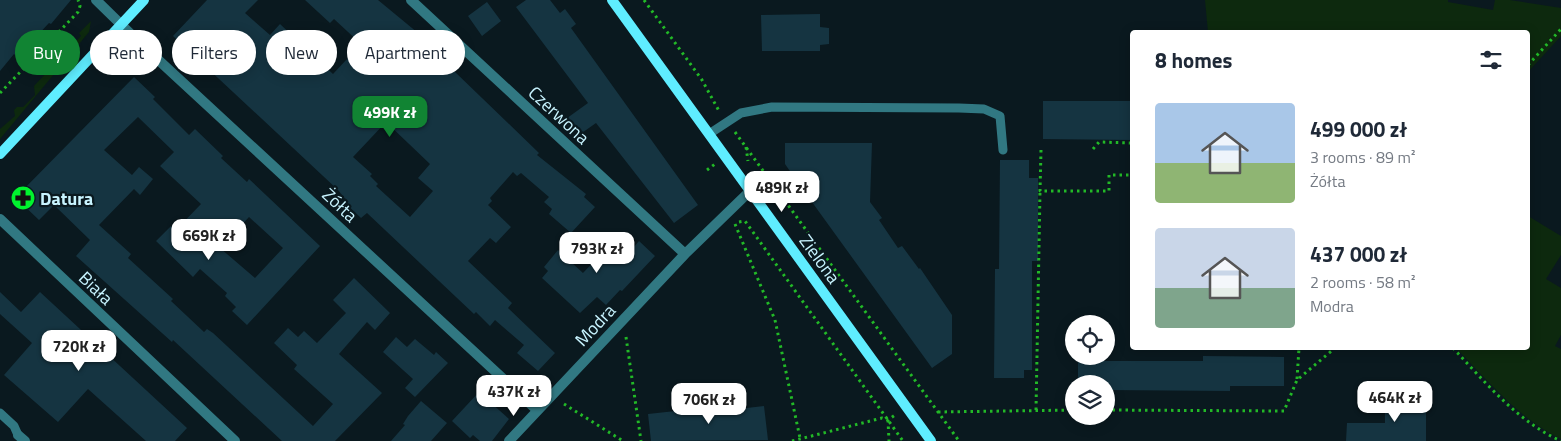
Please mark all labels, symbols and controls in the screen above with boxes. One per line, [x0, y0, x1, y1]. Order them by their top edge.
chip: Buy [15, 30, 80, 75]
chip: Rent [90, 30, 162, 75]
chip: Filters [172, 30, 256, 75]
chip: New [266, 30, 337, 75]
chip: Apartment [347, 30, 465, 75]
text: 8 homes [1155, 44, 1232, 76]
icon: filters [1477, 46, 1505, 74]
street label: Czerwona [522, 80, 596, 150]
pin: 499K zł [344, 96, 436, 138]
text: 499K zł [363, 100, 417, 124]
text: 499 000 zł [1310, 113, 1407, 145]
icon: home [1195, 123, 1255, 183]
text: 3 rooms · 89 m² [1310, 145, 1415, 169]
text: Żółta [1310, 169, 1345, 193]
pin: 489K zł [736, 170, 828, 213]
text: 489K zł [755, 175, 809, 199]
street label: Żółta [316, 182, 364, 228]
pharmacy icon: Datura [10, 185, 36, 211]
place label: Datura [40, 185, 93, 212]
pin: 669K zł [163, 218, 255, 261]
text: 669K zł [182, 223, 236, 247]
street label: Zielona [793, 229, 847, 289]
pin: 793K zł [551, 232, 643, 274]
text: 793K zł [570, 236, 624, 260]
text: 437 000 zł [1310, 238, 1407, 270]
icon: home [1195, 248, 1255, 308]
street label: Biała [73, 265, 119, 311]
text: 2 rooms · 58 m² [1310, 270, 1415, 294]
text: Modra [1310, 294, 1354, 318]
street label: Modra [568, 298, 622, 352]
map controls [1065, 315, 1115, 425]
button: locate [1065, 315, 1115, 365]
pin: 720K zł [33, 330, 125, 372]
text: 720K zł [52, 334, 106, 358]
pin: 437K zł [468, 374, 560, 417]
button: layers [1065, 375, 1115, 425]
text: 437K zł [487, 379, 541, 403]
pin: 464K zł [1349, 380, 1441, 423]
pin: 706K zł [663, 382, 755, 425]
text: 464K zł [1368, 385, 1422, 409]
text: 706K zł [682, 387, 736, 411]

